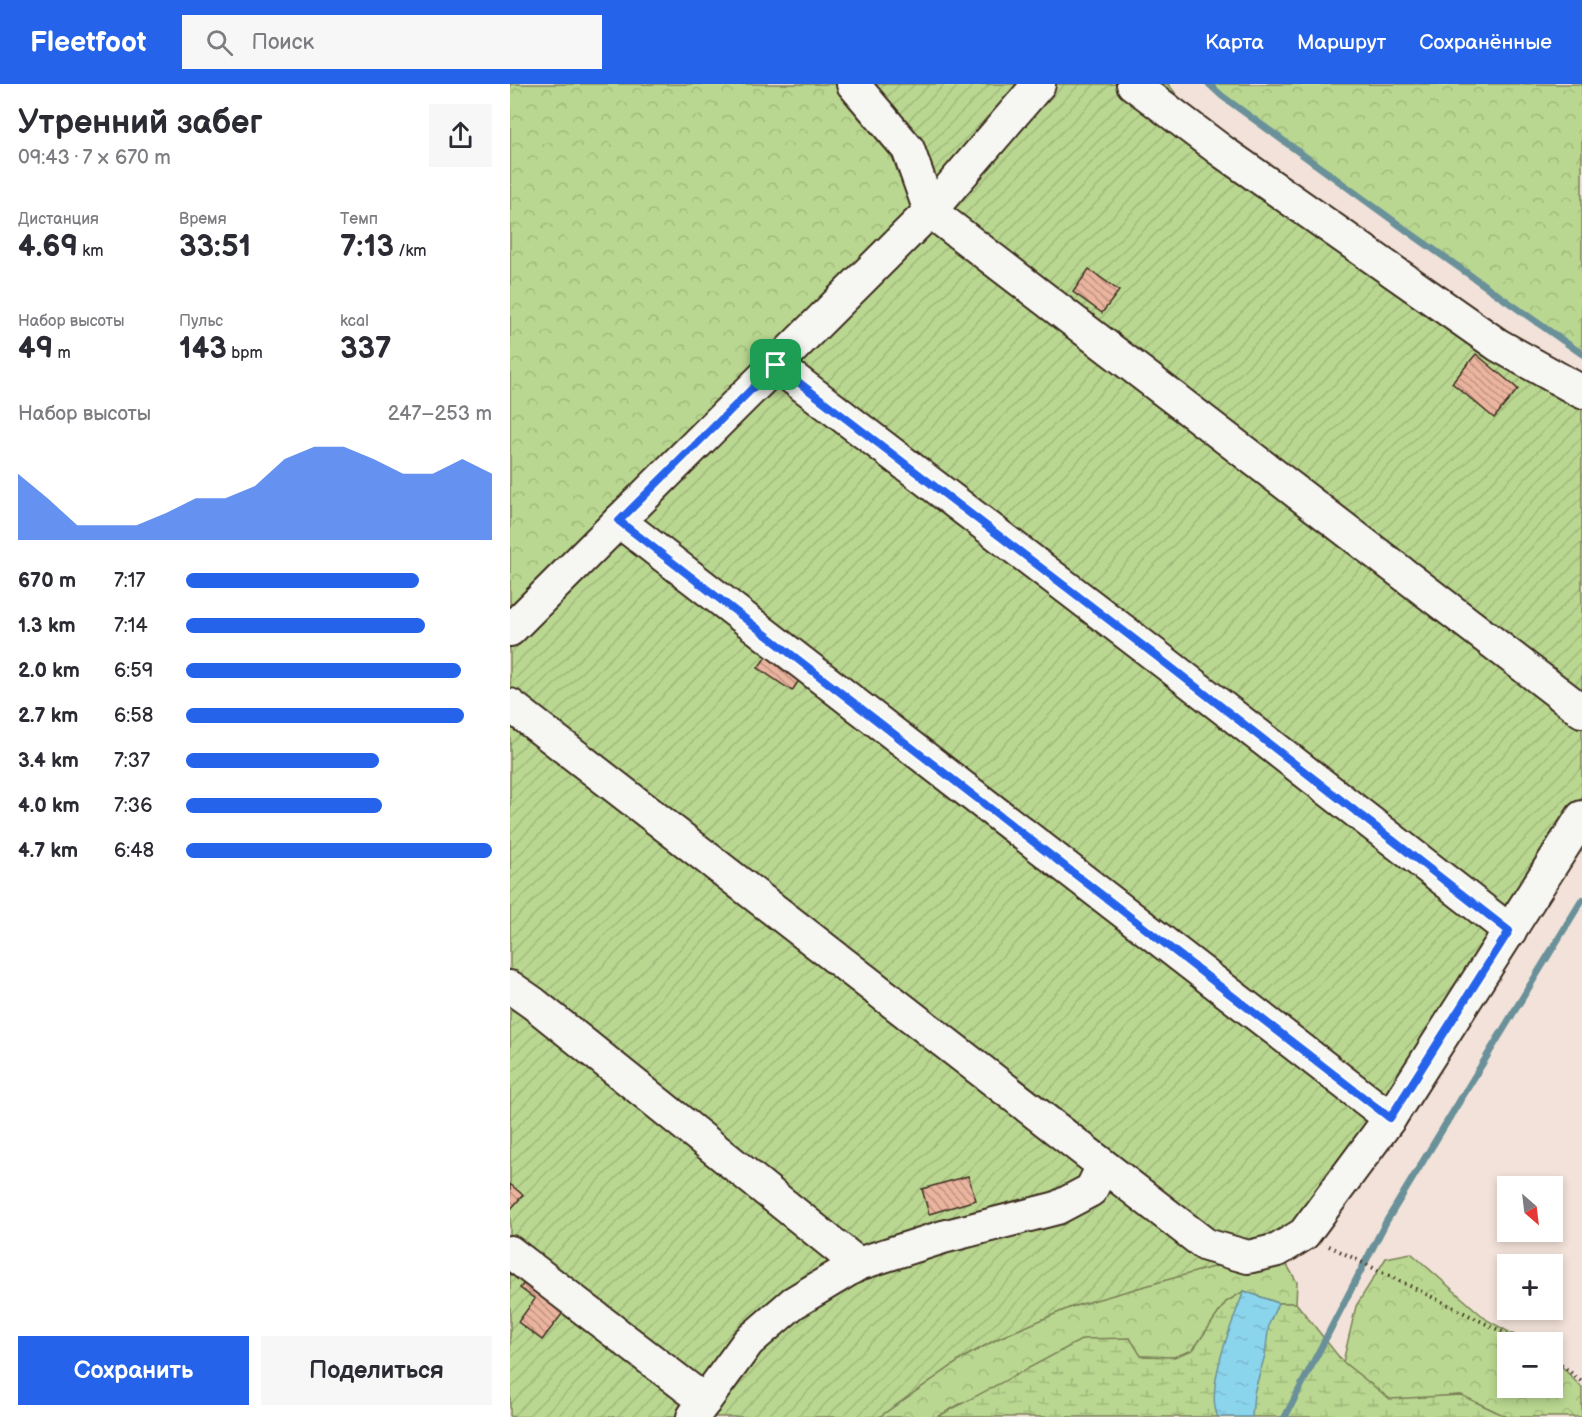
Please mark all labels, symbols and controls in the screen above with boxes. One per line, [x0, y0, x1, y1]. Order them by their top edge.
search box [182, 15, 602, 69]
text: Fleetfoot [30, 26, 146, 59]
icon: search [203, 26, 236, 59]
text: Поиск [251, 29, 314, 56]
text: Карта [1205, 30, 1264, 55]
text: Маршрут [1297, 30, 1386, 55]
text: Сохранённые [1419, 30, 1552, 55]
text: Утренний забег [18, 103, 263, 143]
button: share [429, 104, 492, 167]
text: 09:43 · 7 × 670 m [18, 146, 171, 170]
text: Дистанция [18, 210, 99, 229]
text: Время [179, 210, 227, 229]
text: Темп [340, 210, 378, 229]
text: 4.69 [18, 229, 78, 265]
text: 33:51 [179, 229, 251, 265]
text: 7:13 [340, 229, 394, 265]
text: km [78, 242, 103, 261]
text: /km [394, 242, 427, 261]
text: Набор высоты [18, 312, 125, 331]
text: Пульс [179, 312, 223, 331]
text: kcal [340, 312, 369, 331]
text: 49 [18, 331, 53, 367]
text: 143 [179, 331, 227, 367]
text: 337 [340, 331, 392, 367]
pin [750, 339, 801, 390]
text: m [53, 344, 71, 363]
text: bpm [227, 344, 263, 363]
icon: arrive [759, 348, 792, 381]
text: Набор высоты [18, 402, 151, 426]
text: 247–253 m [388, 402, 492, 426]
text: 670 m [18, 569, 76, 593]
text: 7:17 [114, 569, 145, 593]
text: 1.3 km [18, 614, 75, 638]
text: 7:14 [114, 614, 148, 638]
text: 2.0 km [18, 659, 80, 683]
text: 6:59 [114, 659, 153, 683]
text: 2.7 km [18, 704, 78, 728]
text: 6:58 [114, 704, 153, 728]
text: 3.4 km [18, 749, 79, 773]
text: 7:37 [114, 749, 150, 773]
text: 4.0 km [18, 794, 80, 818]
text: 7:36 [114, 794, 152, 818]
text: 4.7 km [18, 839, 78, 863]
text: 6:48 [114, 839, 154, 863]
north arrow [1497, 1176, 1563, 1242]
map controls [1497, 1176, 1563, 1398]
button: + [1497, 1254, 1563, 1320]
button: − [1497, 1332, 1563, 1398]
button: Сохранить [18, 1336, 249, 1405]
button: Поделиться [261, 1336, 492, 1405]

